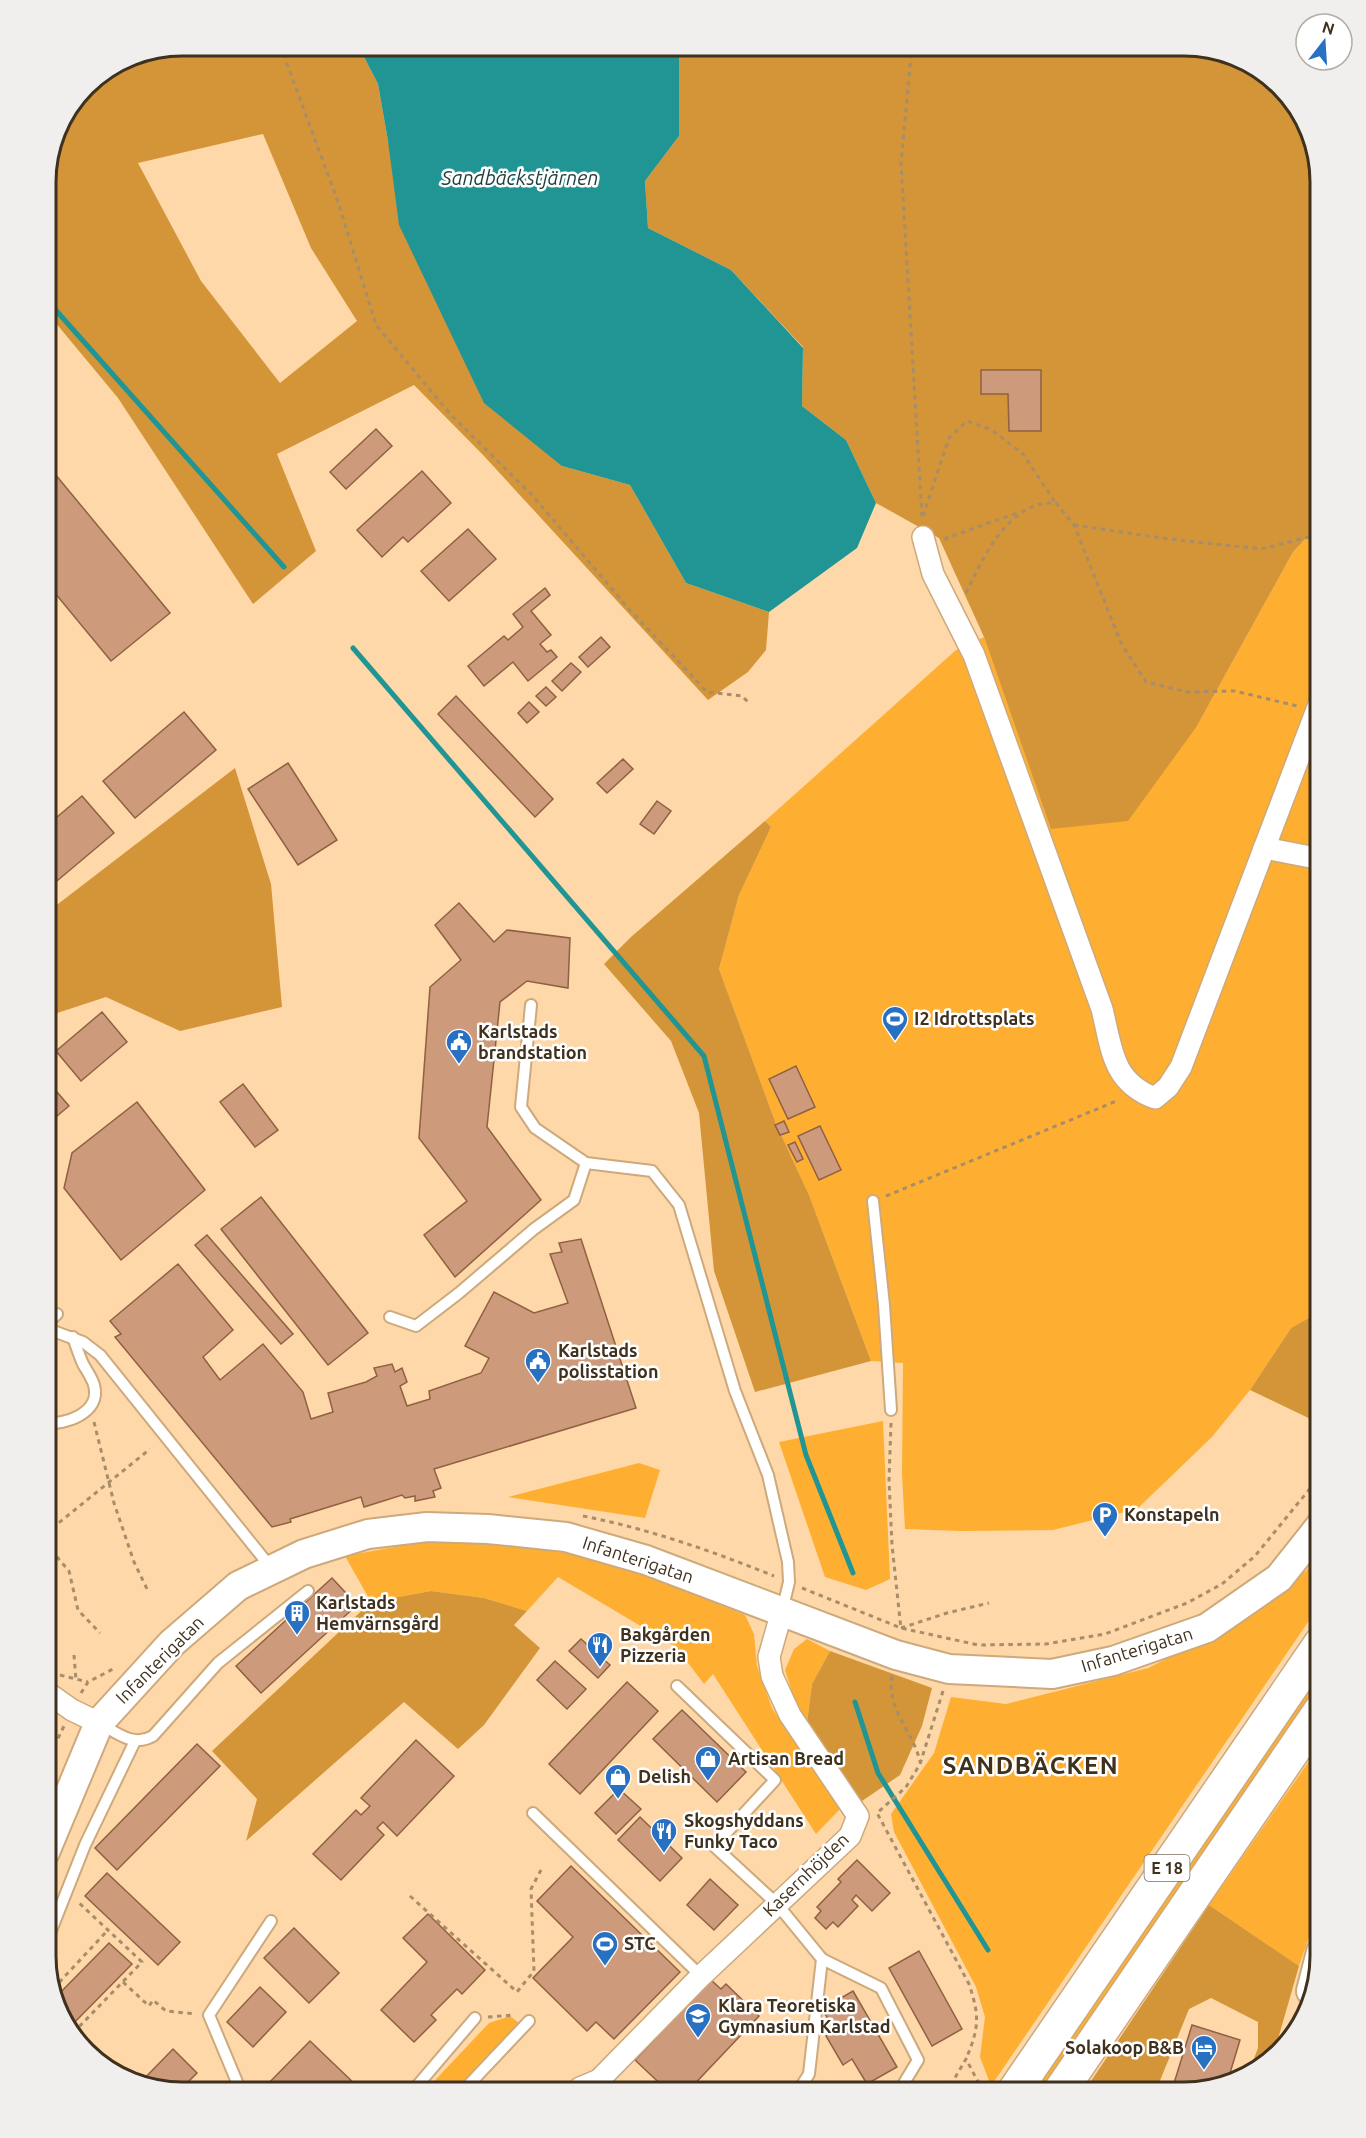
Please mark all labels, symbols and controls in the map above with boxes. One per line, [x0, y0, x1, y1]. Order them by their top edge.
north arrow [1294, 12, 1354, 72]
text: N [1320, 17, 1337, 38]
water label: Sandbäckstjärnen [441, 166, 598, 189]
sports icon: I2 Idrottsplats [880, 1004, 910, 1042]
place label: I2 Idrottsplats [914, 1008, 1035, 1028]
place label: Karlstads brandstation [478, 1021, 587, 1062]
public building icon: Karlstads brandstation [444, 1027, 474, 1065]
place label: Karlstads polisstation [558, 1340, 658, 1381]
public building icon: Karlstads polisstation [523, 1346, 553, 1384]
parking icon: Konstapeln [1090, 1500, 1120, 1538]
place label: Konstapeln [1124, 1504, 1220, 1524]
street label: Infanterigatan [580, 1532, 696, 1586]
place label: Karlstads Hemvärnsgård [316, 1592, 439, 1633]
building icon: Karlstads Hemvärnsgård [282, 1598, 312, 1636]
street label: Infanterigatan [111, 1611, 207, 1707]
street label: Infanterigatan [1079, 1623, 1195, 1676]
place label: Bakgården Pizzeria [620, 1624, 711, 1665]
restaurant icon: Bakgården Pizzeria [585, 1630, 615, 1668]
shop icon: Artisan Bread [693, 1744, 723, 1782]
place label: Artisan Bread [728, 1748, 844, 1768]
district label: SANDBÄCKEN [943, 1752, 1119, 1779]
shop icon: Delish [603, 1762, 633, 1800]
place label: Delish [638, 1766, 691, 1786]
place label: Skogshyddans Funky Taco [684, 1810, 804, 1851]
restaurant icon: Skogshyddans Funky Taco [649, 1816, 679, 1854]
street label: Kasernhöjden [758, 1829, 852, 1920]
road number: E 18 [1144, 1855, 1190, 1881]
sports icon: STC [590, 1929, 620, 1967]
place label: STC [624, 1933, 656, 1953]
place label: Klara Teoretiska Gymnasium Karlstad [718, 1995, 890, 2036]
school or university icon: Klara Teoretiska Gymnasium Karlstad [683, 2001, 713, 2039]
hotel icon: Solakoop B&B [1189, 2033, 1219, 2071]
place label: Solakoop B&B [1065, 2037, 1184, 2057]

